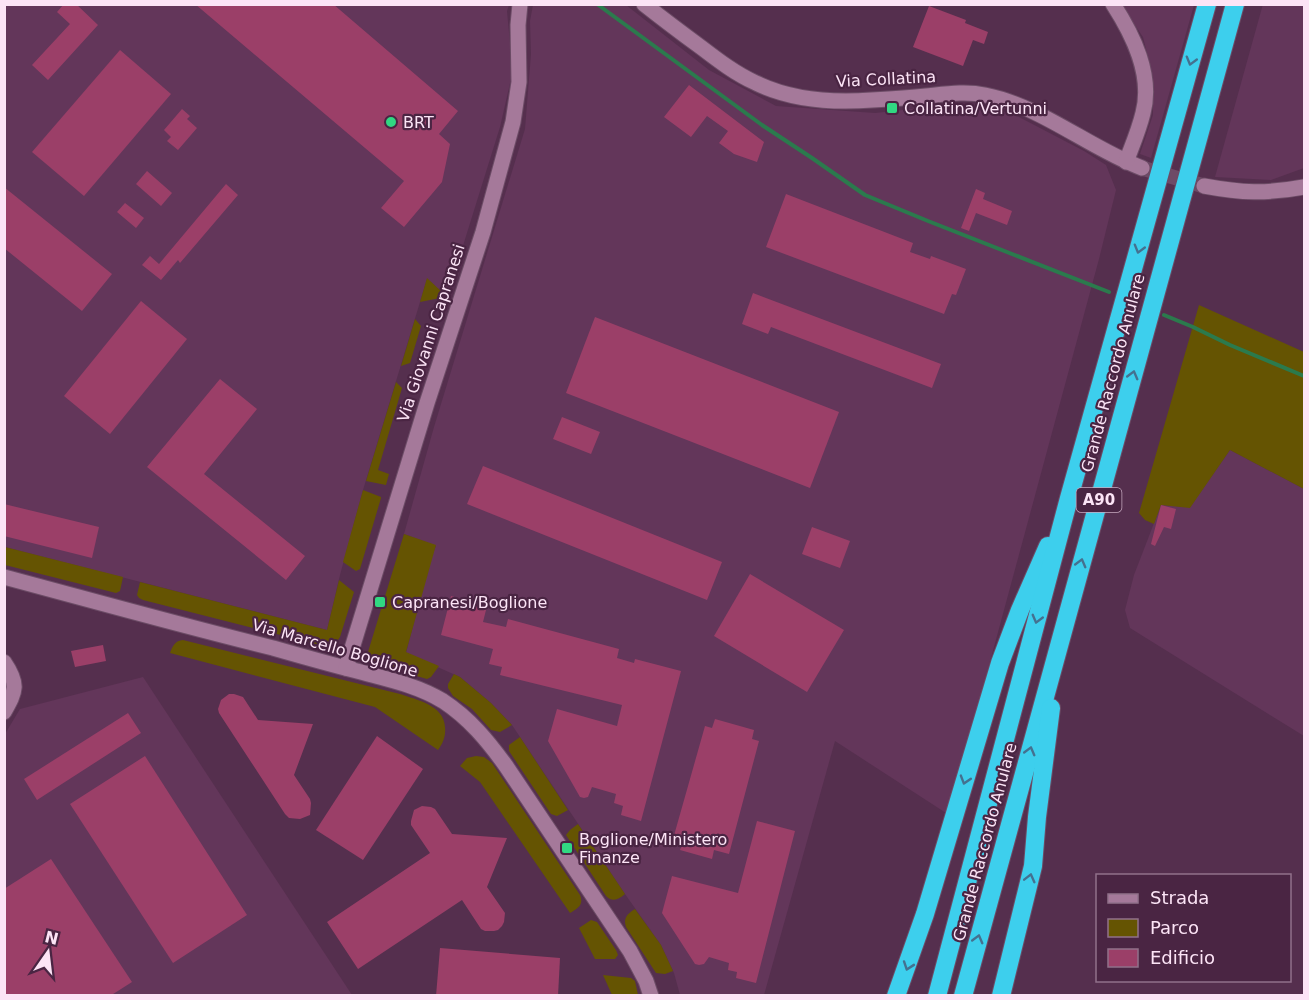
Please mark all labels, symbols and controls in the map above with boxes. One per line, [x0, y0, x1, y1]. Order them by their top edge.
one-way arrow [1186, 56, 1199, 66]
street label: Via Collatina [835, 67, 937, 91]
place label: Collatina/Vertunni [904, 99, 1047, 118]
marker: Collatina/Vertunni [885, 101, 899, 115]
place label: BRT [403, 113, 434, 132]
marker: BRT [384, 115, 398, 129]
street label: Via Giovanni Capranesi [393, 242, 469, 424]
one-way arrow [1134, 243, 1146, 254]
street label: Grande Raccordo Anulare [1077, 272, 1149, 474]
one-way arrow [1126, 370, 1138, 381]
road number: A90 [1076, 488, 1122, 512]
one-way arrow [1074, 558, 1087, 568]
place label: Capranesi/Boglione [392, 593, 547, 612]
marker: Capranesi/Boglione [373, 595, 387, 609]
one-way arrow [1032, 614, 1045, 624]
street label: Via Marcello Boglione [250, 615, 420, 681]
street label: Grande Raccordo Anulare [949, 741, 1021, 943]
one-way arrow [1023, 746, 1035, 757]
one-way arrow [960, 774, 972, 785]
place label: Boglione/Ministero Finanze [579, 830, 727, 867]
marker: Boglione/Ministero Finanze [560, 841, 574, 855]
one-way arrow [1023, 873, 1035, 883]
legend [1096, 874, 1291, 982]
text: Strada [1150, 887, 1209, 908]
text: Parco [1150, 917, 1199, 938]
north arrow [18, 922, 78, 982]
text: N [43, 927, 60, 949]
one-way arrow [971, 934, 983, 945]
text: Edificio [1150, 947, 1215, 968]
one-way arrow [902, 960, 915, 971]

